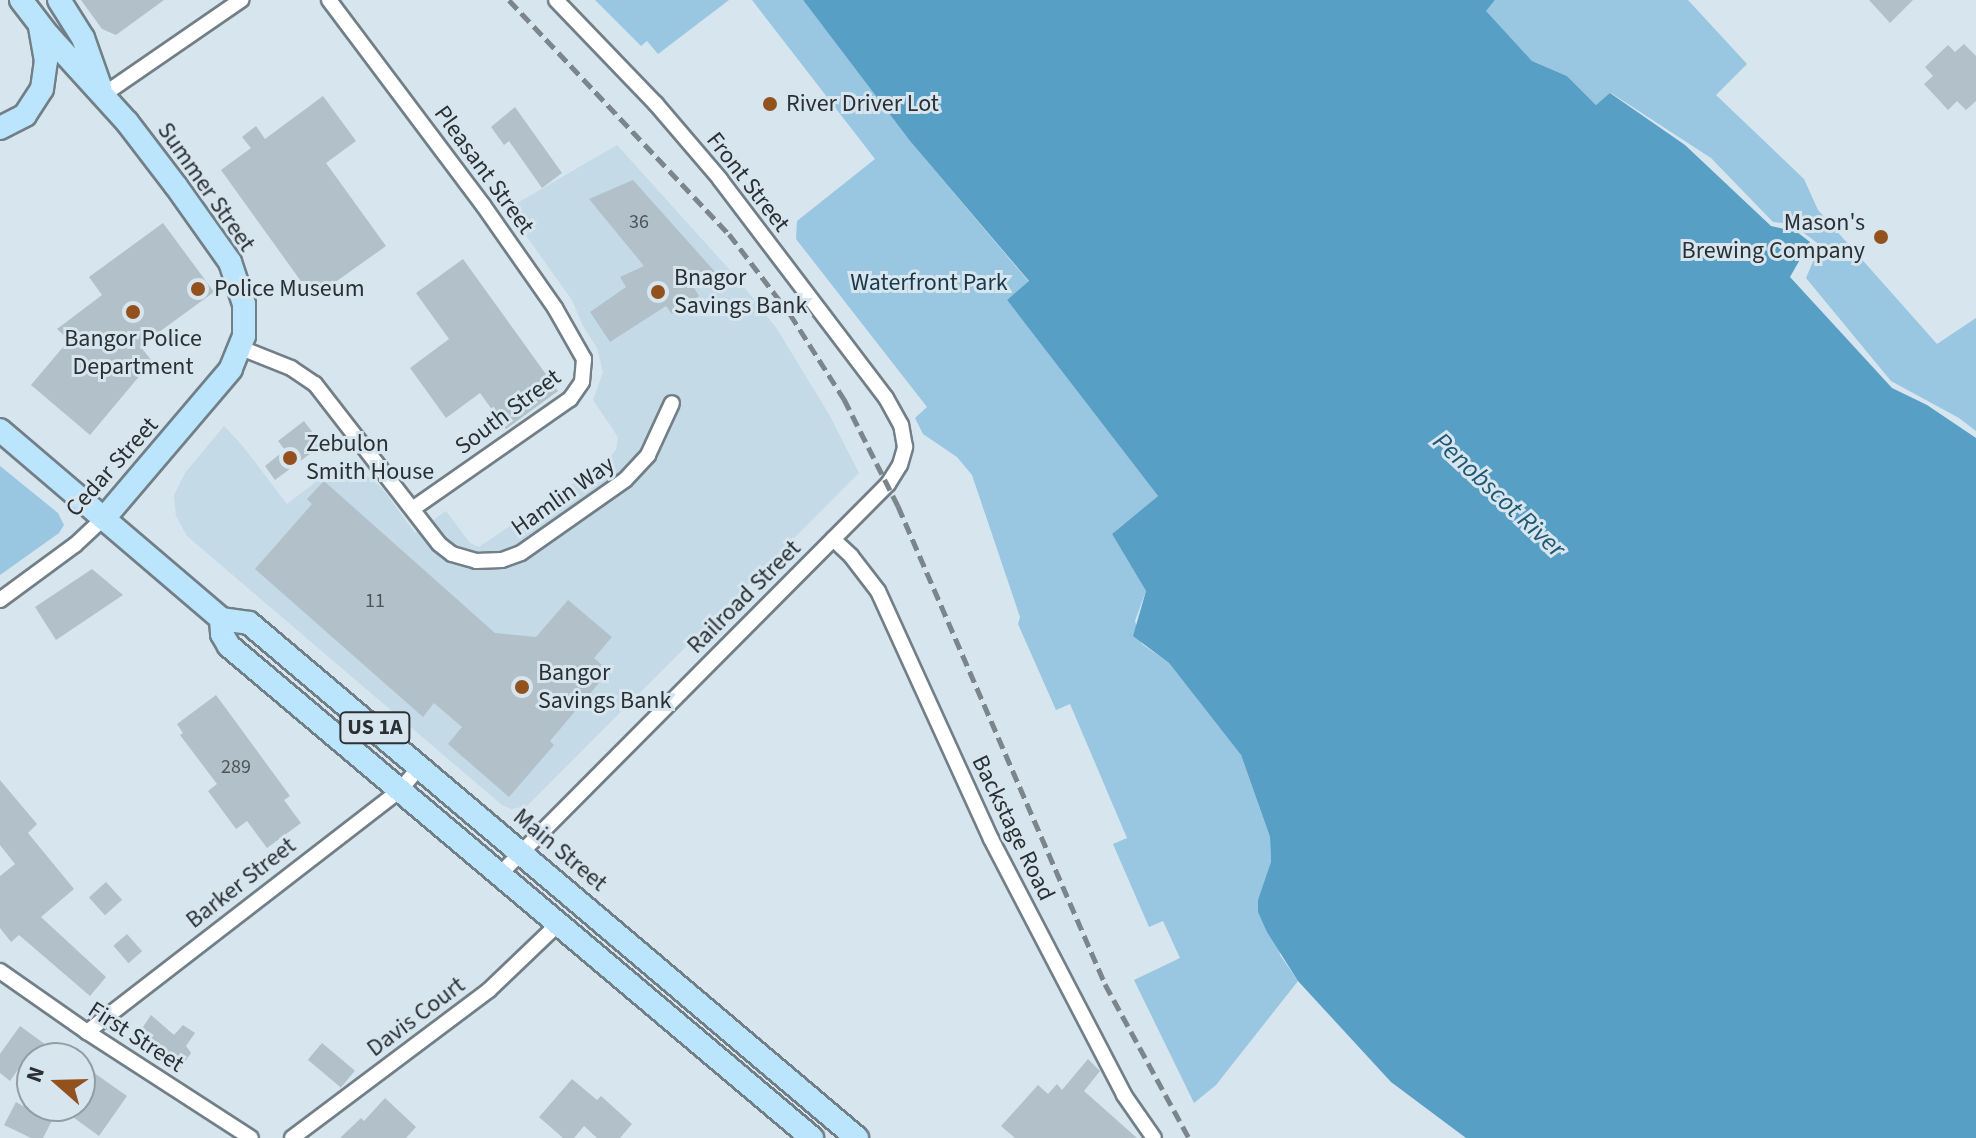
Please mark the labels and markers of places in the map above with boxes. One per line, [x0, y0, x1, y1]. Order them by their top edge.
place label: River Driver Lot [786, 90, 939, 118]
marker: River Driver Lot [761, 95, 779, 113]
place label: Mason's Brewing Company [1682, 209, 1865, 265]
marker: Mason's Brewing Company [1872, 228, 1890, 246]
place label: Bnagor Savings Bank [674, 264, 807, 320]
place label: Police Museum [214, 275, 365, 303]
marker: Police Museum [189, 280, 207, 298]
marker: Bnagor Savings Bank [649, 283, 667, 301]
marker: Bangor Police Department [124, 303, 142, 321]
place label: Bangor Police Department [64, 325, 202, 381]
place label: Zebulon Smith House [306, 430, 434, 486]
marker: Zebulon Smith House [281, 449, 299, 467]
place label: Bangor Savings Bank [538, 659, 671, 715]
marker: Bangor Savings Bank [513, 678, 531, 696]

